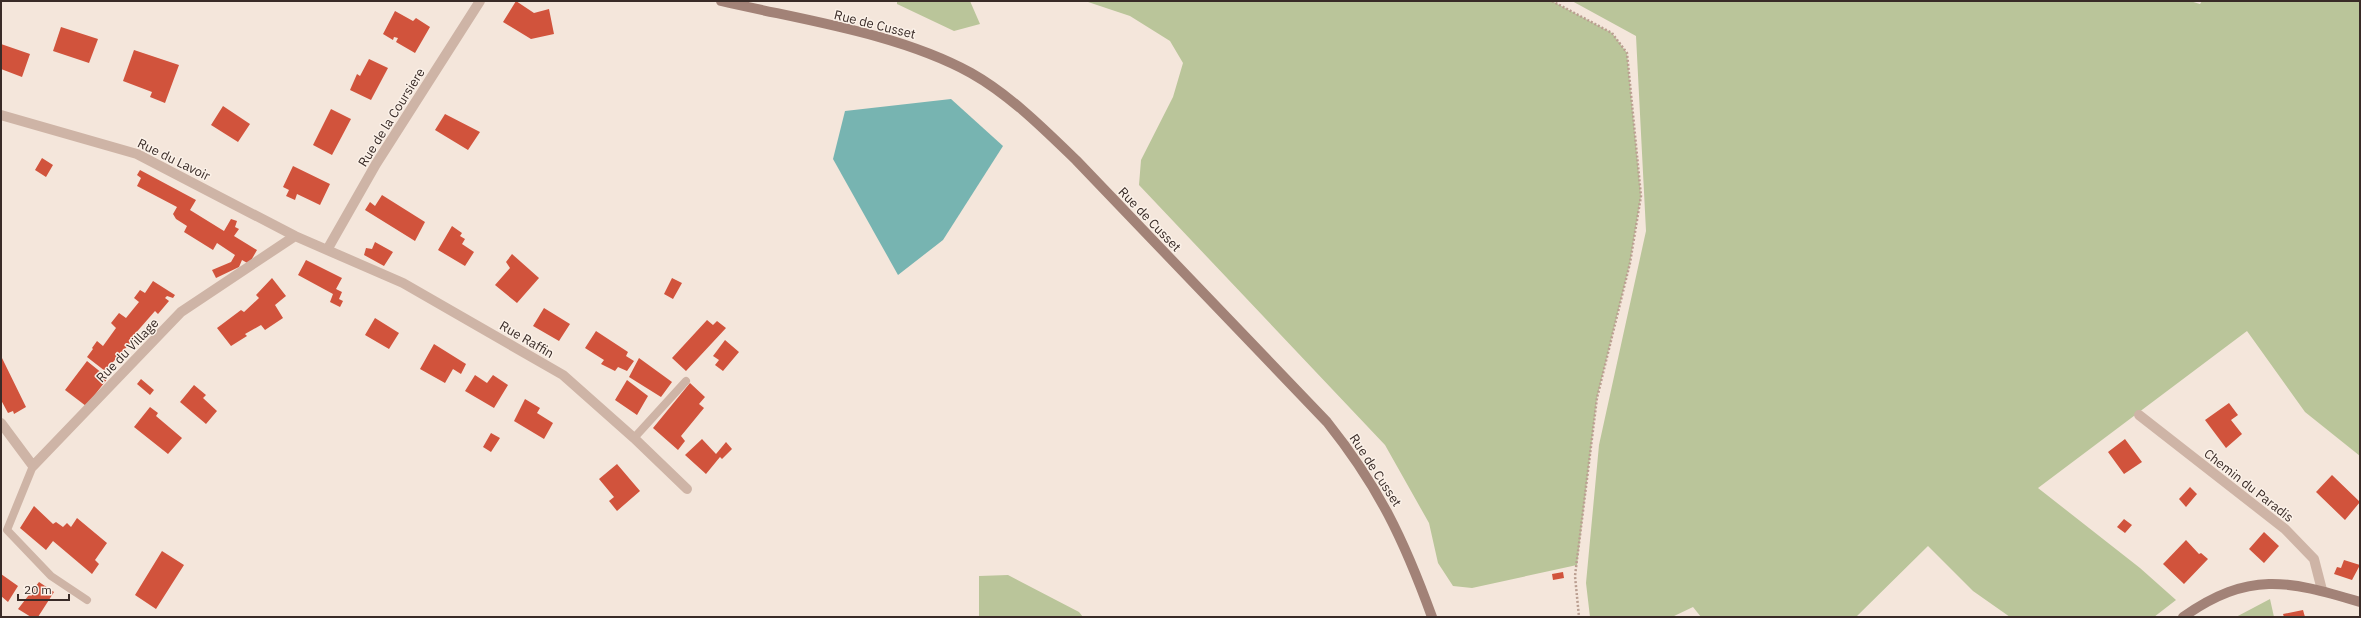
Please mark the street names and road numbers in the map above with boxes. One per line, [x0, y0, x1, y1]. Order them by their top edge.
street label: Rue de Cusset [832, 6, 917, 43]
street label: Rue de la Coursiere [354, 65, 429, 170]
street label: Rue du Lavoir [135, 135, 213, 184]
street label: Rue de Cusset [1115, 183, 1185, 255]
street label: Rue du Village [92, 315, 162, 386]
street label: Rue Raffin [497, 317, 557, 362]
street label: Rue de Cusset [1346, 431, 1405, 510]
street label: Chemin du Paradis [2200, 445, 2297, 526]

